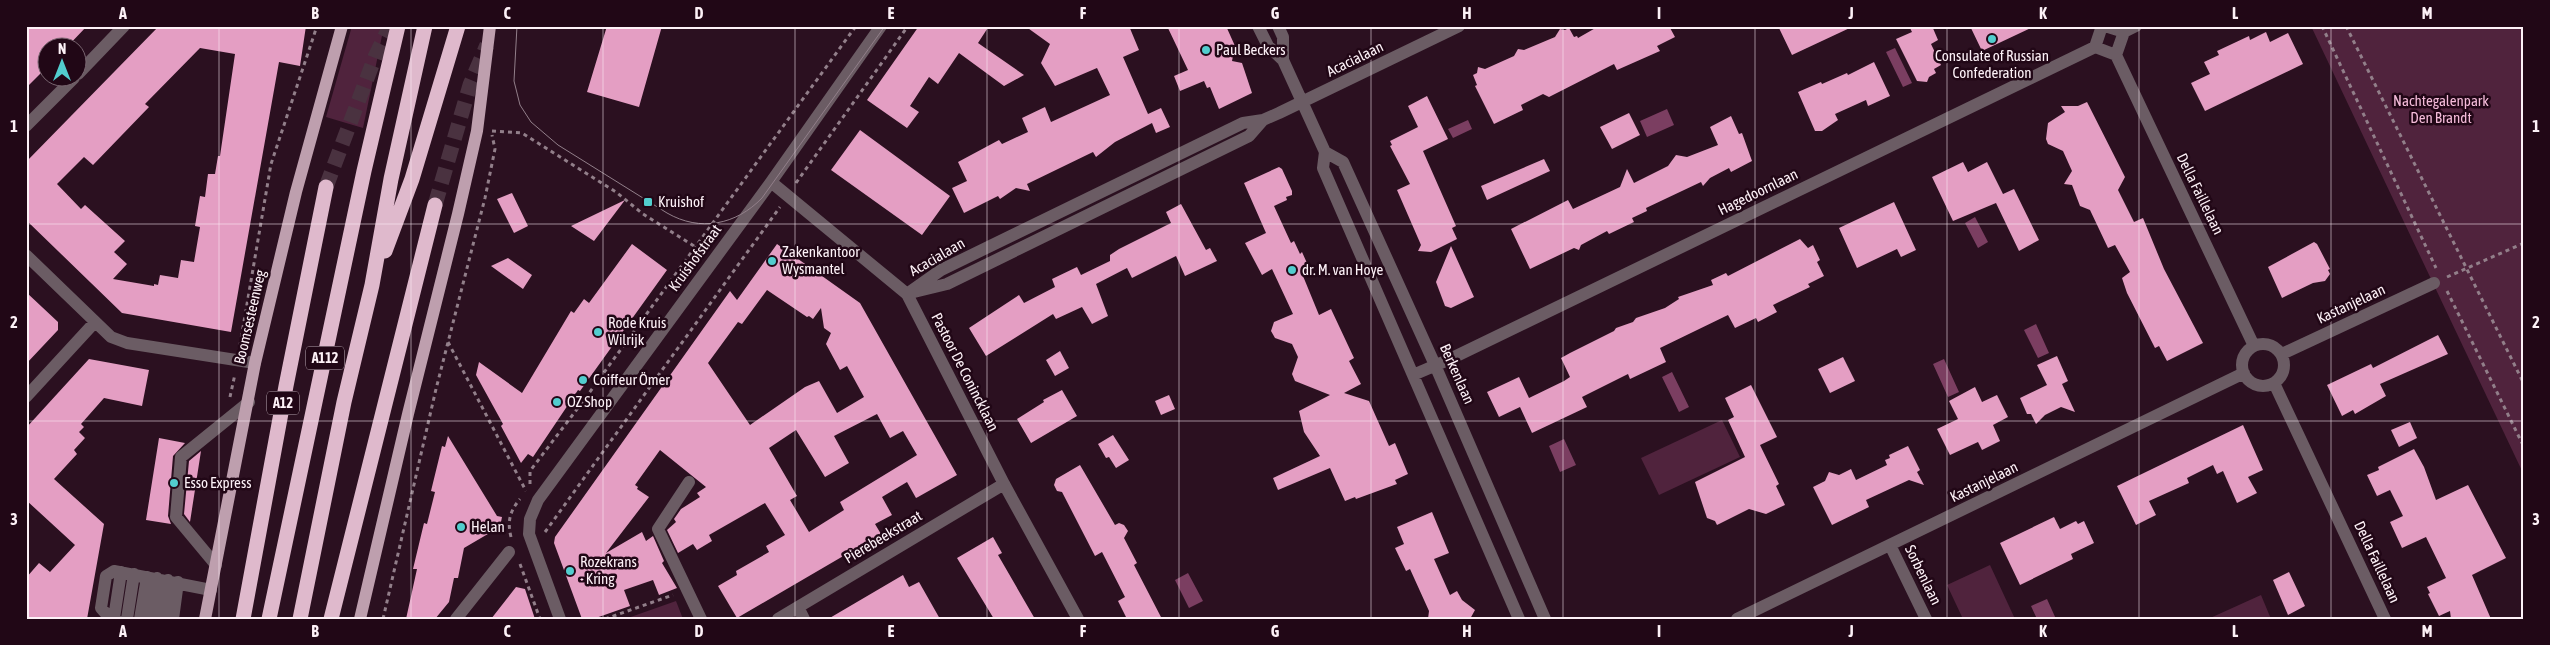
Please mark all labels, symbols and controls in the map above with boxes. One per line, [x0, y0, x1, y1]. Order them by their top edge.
text: A [118, 4, 127, 22]
text: B [311, 4, 319, 22]
text: C [503, 4, 511, 22]
text: D [695, 4, 704, 22]
text: E [888, 4, 895, 22]
text: F [1080, 4, 1087, 22]
text: G [1271, 4, 1280, 22]
text: H [1462, 4, 1472, 22]
text: I [1657, 4, 1661, 22]
text: J [1847, 4, 1854, 22]
text: K [2039, 4, 2047, 22]
text: L [2232, 4, 2239, 22]
text: M [2422, 4, 2432, 22]
marker: Consulate of Russian Confederation [1986, 33, 1998, 45]
north arrow [38, 38, 88, 88]
street label: Acacialaan [1324, 38, 1386, 80]
text: N [58, 41, 66, 57]
place label: Paul Beckers [1216, 41, 1286, 58]
marker: Paul Beckers [1200, 44, 1212, 56]
place label: Consulate of Russian Confederation [1935, 47, 2049, 81]
park label: Nachtegalenpark Den Brandt [2393, 92, 2489, 126]
text: 1 [10, 117, 18, 135]
text: 1 [2532, 117, 2540, 135]
street label: Della Faillelaan [2173, 150, 2227, 237]
street label: Hagedoornlaan [1715, 165, 1800, 218]
place label: Kruishof [658, 193, 704, 210]
marker: Kruishof [642, 196, 654, 208]
street label: Kruishofstraat [665, 221, 724, 294]
street label: Acacialaan [906, 234, 967, 279]
place label: Zakenkantoor Wysmantel [782, 243, 860, 277]
marker: Zakenkantoor Wysmantel [766, 255, 778, 267]
place label: dr. M. van Hoye [1302, 261, 1383, 278]
marker: dr. M. van Hoye [1286, 264, 1298, 276]
street label: Boomsesteenweg [230, 267, 269, 366]
street label: Kastanjelaan [2314, 280, 2388, 327]
street label: Pastoor De Conincklaan [928, 310, 1003, 434]
text: 2 [10, 313, 18, 331]
text: 2 [2532, 313, 2540, 331]
place label: Rode Kruis Wilrijk [608, 314, 666, 348]
marker: Rode Kruis Wilrijk [592, 326, 604, 338]
street label: Berkenlaan [1437, 341, 1478, 406]
road number: A112 [306, 346, 344, 369]
place label: Coiffeur Ömer [593, 371, 670, 388]
marker: Coiffeur Ömer [577, 374, 589, 386]
road number: A12 [267, 392, 299, 414]
place label: OZ Shop [567, 393, 612, 410]
marker: OZ Shop [551, 396, 563, 408]
street label: Kastanjelaan [1947, 458, 2020, 505]
place label: Esso Express [184, 474, 251, 491]
marker: Esso Express [168, 477, 180, 489]
street label: Pierebeekstraat [841, 507, 925, 566]
text: 3 [10, 510, 18, 528]
text: 3 [2532, 510, 2540, 528]
place label: Helan [471, 518, 505, 535]
street label: Della Faillelaan [2351, 518, 2404, 605]
marker: Helan [455, 521, 467, 533]
street label: Sorbenlaan [1902, 542, 1945, 607]
place label: Rozekrans - Kring [580, 553, 637, 587]
marker: Rozekrans - Kring [564, 565, 576, 577]
text: A [118, 622, 127, 640]
text: B [311, 622, 319, 640]
text: C [503, 622, 511, 640]
text: D [695, 622, 704, 640]
text: E [888, 622, 895, 640]
text: F [1080, 622, 1087, 640]
text: G [1271, 622, 1280, 640]
text: H [1462, 622, 1472, 640]
text: I [1657, 622, 1661, 640]
text: J [1847, 622, 1854, 640]
text: K [2039, 622, 2047, 640]
text: L [2232, 622, 2239, 640]
text: M [2422, 622, 2432, 640]

